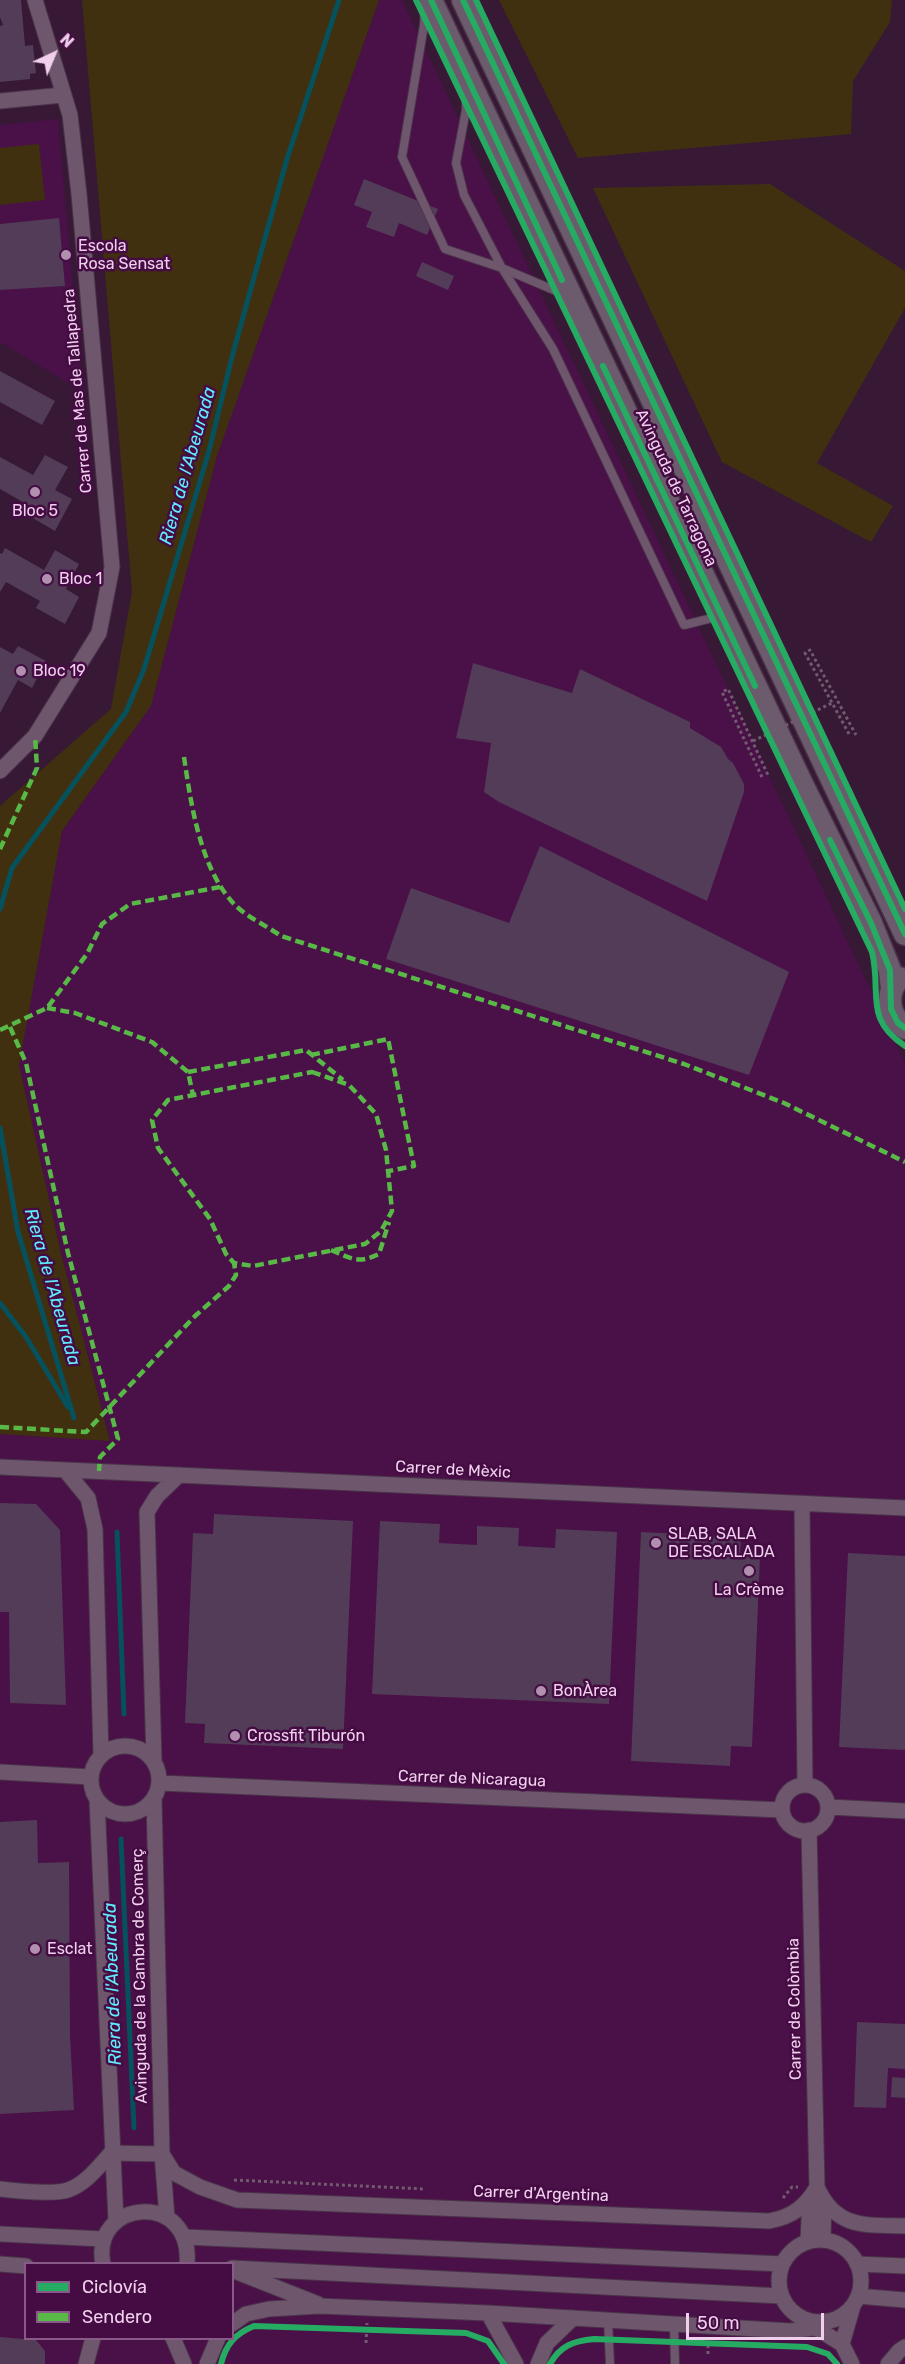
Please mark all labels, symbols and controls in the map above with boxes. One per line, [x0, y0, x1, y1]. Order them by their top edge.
north arrow [24, 24, 84, 84]
text: N [56, 30, 78, 52]
place label: Escola Rosa Sensat [78, 236, 170, 274]
marker: Escola Rosa Sensat [59, 248, 73, 262]
street label: Carrer de Mas de Tallapedra [60, 288, 96, 494]
water label: Riera de l'Abeurada [155, 385, 221, 547]
street label: Avinguda de Tarragona [631, 406, 721, 570]
marker: Bloc 5 [28, 485, 42, 499]
place label: Bloc 5 [12, 501, 58, 521]
place label: Bloc 1 [59, 569, 102, 589]
marker: Bloc 1 [40, 572, 54, 586]
place label: Bloc 19 [33, 661, 86, 681]
marker: Bloc 19 [14, 664, 28, 678]
water label: Riera de l'Abeurada [19, 1206, 85, 1368]
street label: Carrer de Mèxic [395, 1457, 511, 1483]
place label: SLAB, SALA DE ESCALADA [668, 1524, 775, 1562]
marker: SLAB, SALA DE ESCALADA [649, 1536, 663, 1550]
marker: La Crème [742, 1564, 756, 1578]
place label: La Crème [714, 1580, 784, 1600]
place label: BonÀrea [553, 1681, 617, 1701]
marker: BonÀrea [534, 1684, 548, 1698]
place label: Crossfit Tiburón [247, 1726, 365, 1746]
marker: Crossfit Tiburón [228, 1729, 242, 1743]
street label: Carrer de Nicaragua [398, 1767, 546, 1791]
street label: Avinguda de la Cambra de Comerç [128, 1848, 152, 2104]
water label: Riera de l'Abeurada [99, 1902, 127, 2066]
street label: Carrer de Colòmbia [784, 1938, 806, 2080]
place label: Esclat [47, 1939, 93, 1959]
marker: Esclat [28, 1942, 42, 1956]
street label: Carrer d'Argentina [473, 2182, 609, 2206]
legend [24, 2262, 234, 2340]
text: Ciclovía [82, 2276, 147, 2298]
scale bar [689, 2301, 827, 2339]
text: Sendero [82, 2306, 152, 2328]
text: 50 m [697, 2312, 740, 2334]

